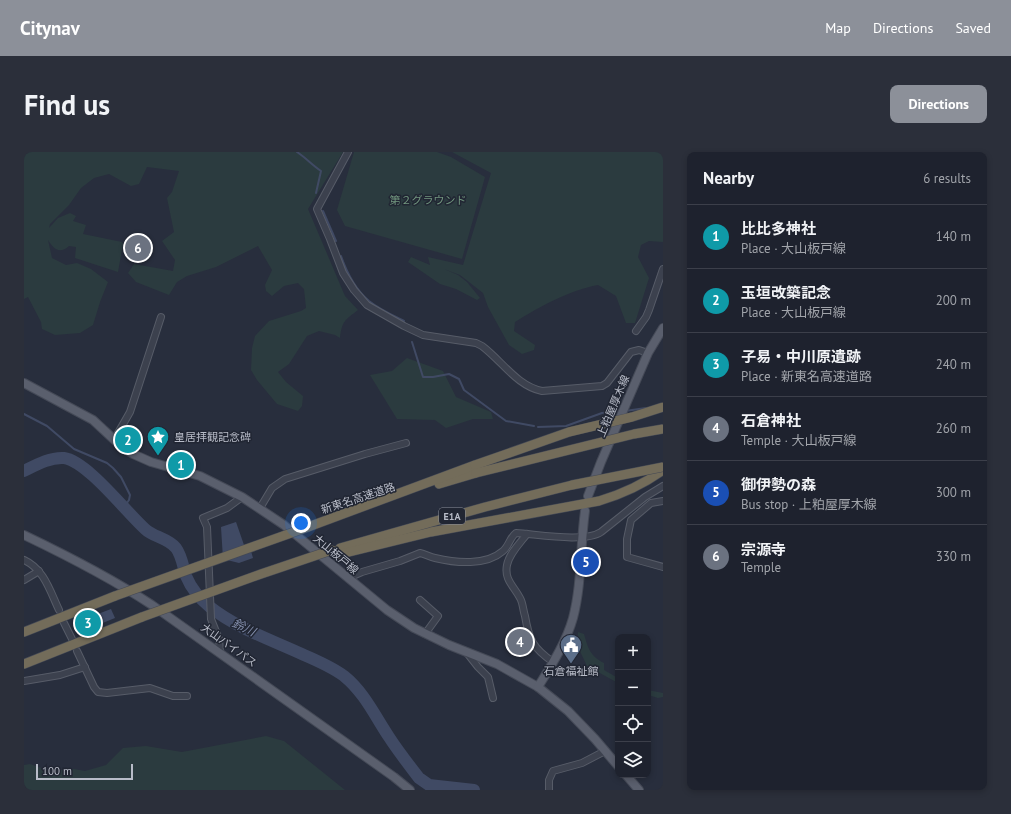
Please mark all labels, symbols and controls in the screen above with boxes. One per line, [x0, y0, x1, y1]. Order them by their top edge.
text: Citynav [20, 16, 80, 40]
text: Map [825, 19, 851, 37]
text: Directions [873, 19, 933, 37]
text: Saved [955, 19, 991, 37]
button: Directions [890, 85, 987, 123]
text: Find us [24, 86, 110, 123]
text: Nearby [703, 167, 754, 189]
text: 6 results [923, 170, 971, 187]
park label: 第２グラウンド [390, 193, 467, 207]
text: 比比多神社 [741, 219, 816, 238]
text: 1 [712, 228, 720, 245]
text: 140 m [936, 228, 971, 245]
pin: 6 [125, 233, 151, 263]
text: Place · 大山板戸線 [741, 240, 846, 257]
text: 玉垣改築記念 [741, 283, 831, 302]
text: 2 [712, 292, 720, 309]
text: 200 m [936, 292, 971, 309]
text: Place · 大山板戸線 [741, 304, 846, 321]
text: 子易・中川原遺跡 [741, 347, 861, 366]
text: 3 [712, 356, 720, 373]
text: 240 m [936, 356, 971, 373]
text: Place · 新東名高速道路 [741, 368, 872, 385]
street label: 上粕屋厚木線 [594, 373, 632, 439]
text: 石倉神社 [741, 411, 801, 430]
text: 4 [712, 420, 720, 437]
text: 260 m [936, 420, 971, 437]
place icon: 皇居拝観記念碑 [145, 424, 171, 457]
pin: 2 [115, 425, 141, 455]
place label: 皇居拝観記念碑 [174, 430, 251, 444]
text: Temple · 大山板戸線 [741, 432, 857, 449]
pin: 1 [168, 450, 194, 480]
text: 御伊勢の森 [741, 475, 816, 494]
street label: 新東名高速道路 [319, 479, 397, 517]
text: 5 [712, 484, 720, 501]
text: 300 m [936, 484, 971, 501]
text: Bus stop · 上粕屋厚木線 [741, 496, 877, 513]
road number: E1A [439, 508, 465, 524]
your location [291, 513, 311, 533]
street label: 大山板戸線 [310, 531, 362, 577]
text: 宗源寺 [741, 540, 786, 559]
pin: 5 [573, 547, 599, 577]
text: 6 [712, 548, 720, 565]
text: 330 m [936, 548, 971, 565]
text: Temple [741, 559, 781, 576]
pin: 3 [75, 608, 101, 638]
water label: 鈴川 [230, 615, 260, 640]
street label: 大山バイパス [198, 620, 260, 670]
pin: 4 [507, 627, 533, 657]
public building icon: 石倉福祉館 [558, 632, 584, 665]
map controls [615, 634, 651, 778]
button: + [615, 634, 651, 670]
place label: 石倉福祉館 [544, 664, 599, 678]
button: − [615, 670, 651, 706]
button: locate [615, 706, 651, 742]
button: layers [615, 742, 651, 778]
scale bar [36, 762, 133, 781]
text: 100 m [42, 764, 72, 778]

